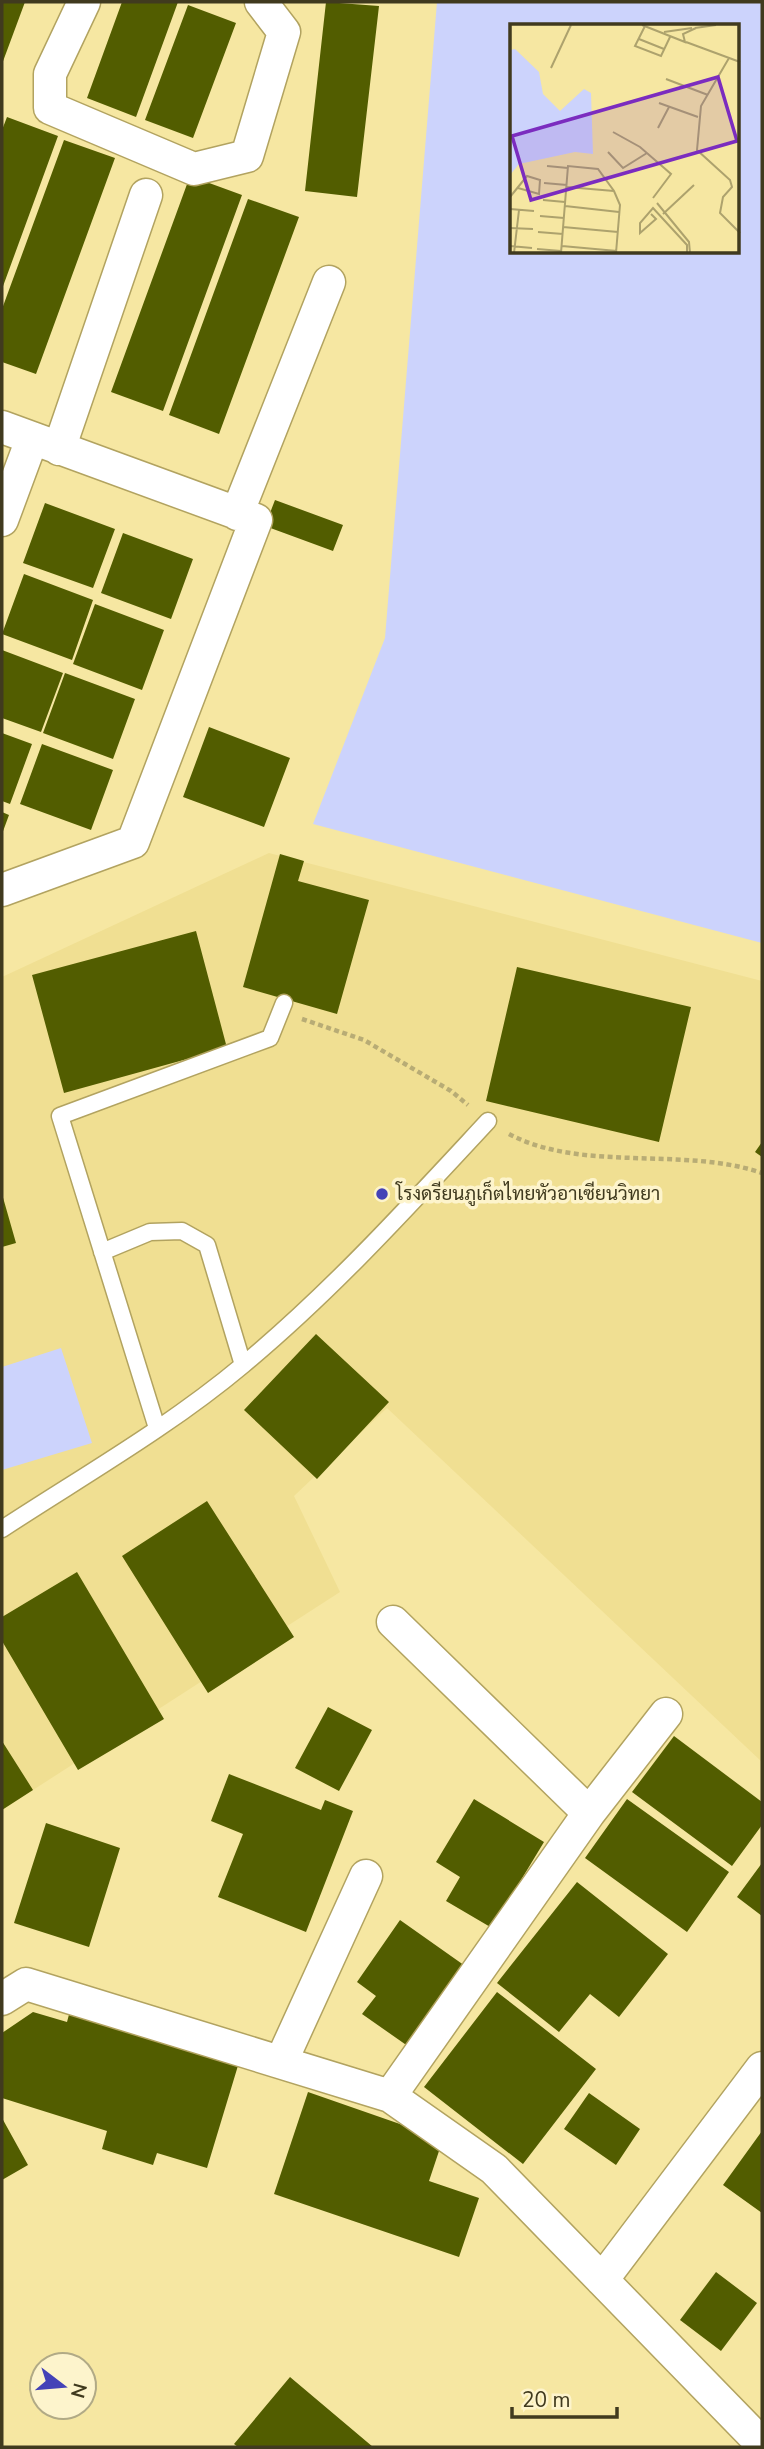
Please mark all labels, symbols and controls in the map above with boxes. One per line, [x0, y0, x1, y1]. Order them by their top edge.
inset map [510, 24, 740, 254]
place label: โรงดรียนภูเก็ตไทยหัวอาเซียนวิทยา [395, 1180, 660, 1207]
marker: โรงดรียนภูเก็ตไทยหัวอาเซียนวิทยา [374, 1186, 390, 1202]
north arrow [28, 2351, 98, 2421]
scale bar [512, 2376, 617, 2420]
text: N [64, 2380, 93, 2401]
text: 20 m [522, 2386, 571, 2414]

